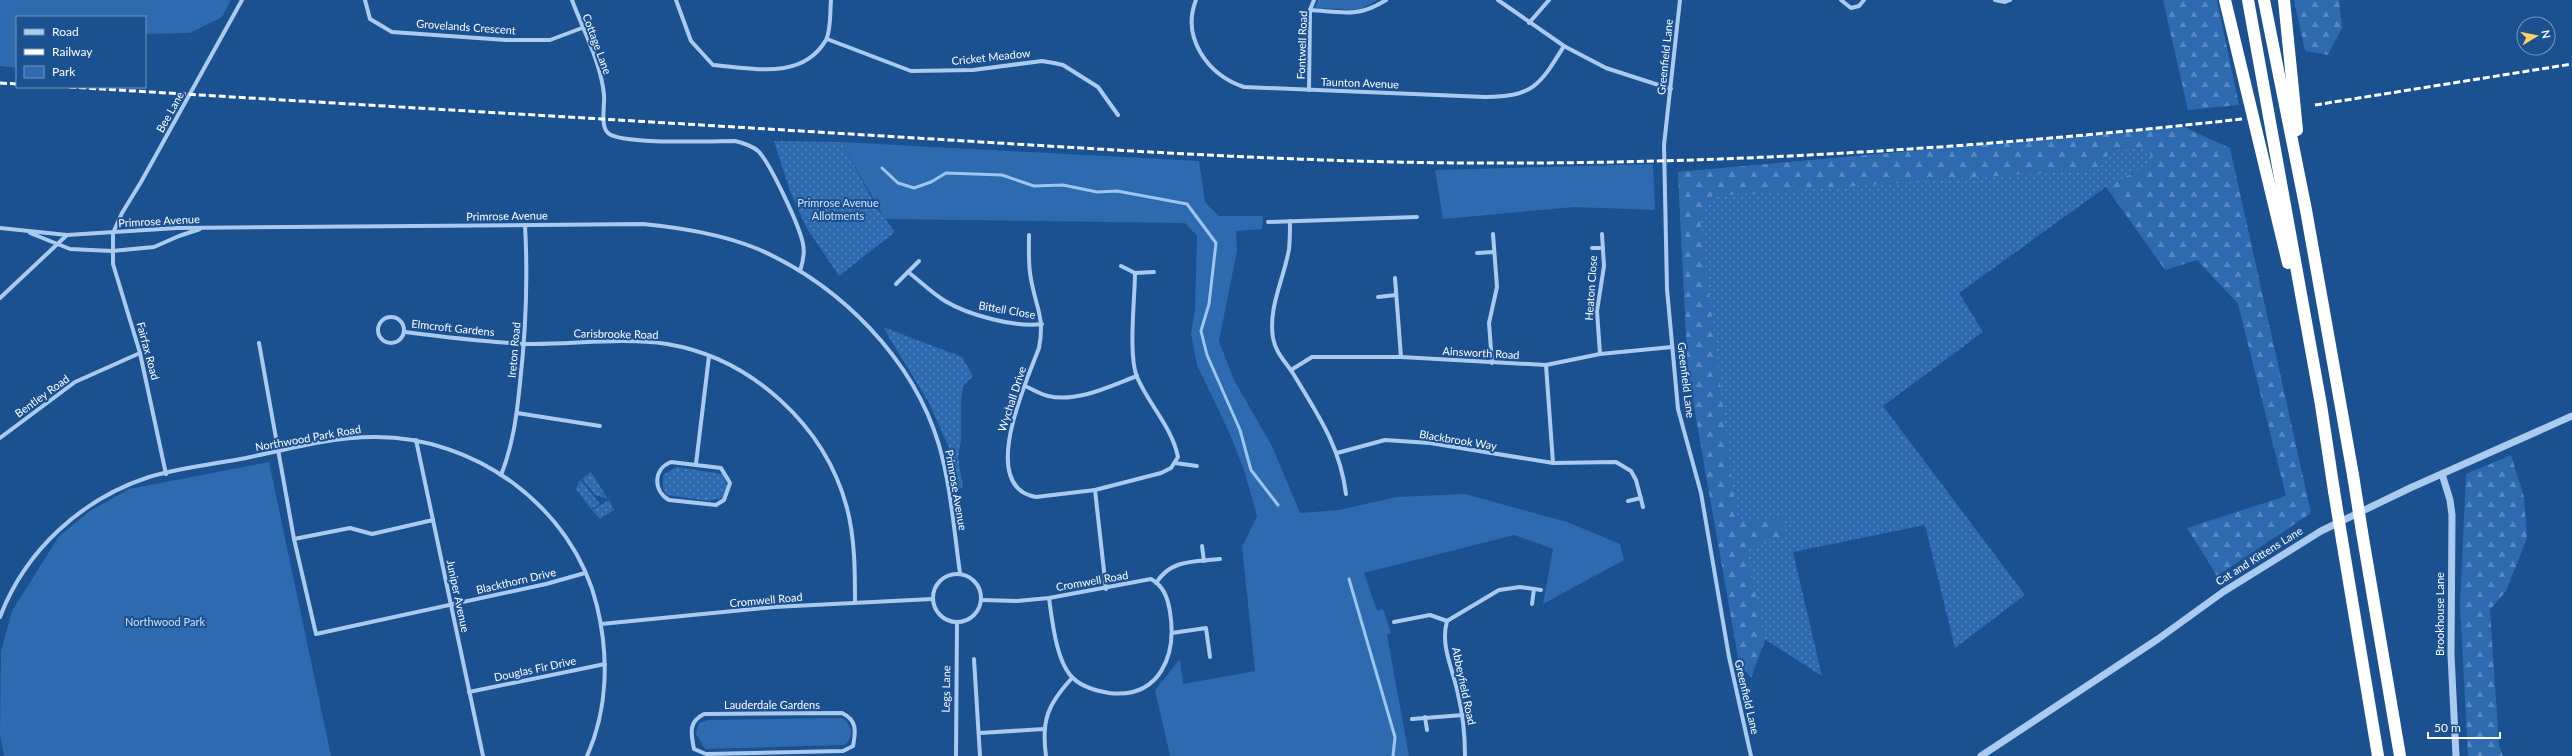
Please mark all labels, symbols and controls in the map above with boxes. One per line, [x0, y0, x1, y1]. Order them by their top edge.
street label: Fontwell Road [1294, 10, 1309, 80]
street label: Cottage Lane [580, 12, 615, 76]
legend [16, 16, 146, 88]
north arrow [2516, 16, 2556, 56]
street label: Grovelands Crescent [416, 17, 516, 36]
street label: Greenfield Lane [1654, 18, 1675, 95]
text: Road [52, 24, 79, 39]
text: N [2539, 29, 2553, 39]
text: Railway [52, 44, 93, 59]
street label: Cricket Meadow [951, 46, 1031, 67]
text: Park [52, 64, 76, 79]
street label: Taunton Avenue [1321, 75, 1399, 90]
street label: Bee Lane [153, 89, 186, 134]
park label: Primrose Avenue Allotments [797, 196, 879, 222]
street label: Primrose Avenue [466, 208, 548, 223]
street label: Primrose Avenue [118, 212, 200, 229]
street label: Heaton Close [1582, 255, 1599, 321]
street label: Bittell Close [978, 298, 1037, 321]
street label: Elmcroft Gardens [411, 317, 496, 338]
street label: Fairfax Road [134, 320, 162, 381]
street label: Ireton Road [505, 321, 522, 378]
street label: Carisbrooke Road [573, 326, 659, 341]
street label: Greenfield Lane [1675, 341, 1698, 419]
street label: Ainsworth Road [1442, 344, 1520, 361]
street label: Wychall Drive [995, 364, 1028, 433]
street label: Bentley Road [12, 372, 71, 420]
street label: Northwood Park Road [254, 422, 362, 453]
street label: Blackbrook Way [1418, 427, 1498, 452]
street label: Primrose Avenue [943, 449, 970, 531]
street label: Cat and Kittens Lane [2213, 523, 2305, 588]
street label: Juniper Avenue [444, 558, 473, 634]
street label: Blackthorn Drive [475, 565, 557, 596]
street label: Cromwell Road [1055, 568, 1129, 593]
street label: Brookhouse Lane [2433, 572, 2446, 656]
street label: Cromwell Road [729, 590, 803, 609]
park label: Northwood Park [125, 615, 205, 628]
street label: Abbeyfield Road [1450, 646, 1479, 726]
street label: Douglas Fir Drive [493, 653, 577, 684]
street label: Greenfield Lane [1733, 658, 1762, 736]
street label: Legs Lane [939, 665, 952, 713]
street label: Lauderdale Gardens [724, 698, 820, 711]
scale bar [2428, 714, 2500, 740]
text: 50 m [2434, 720, 2461, 735]

